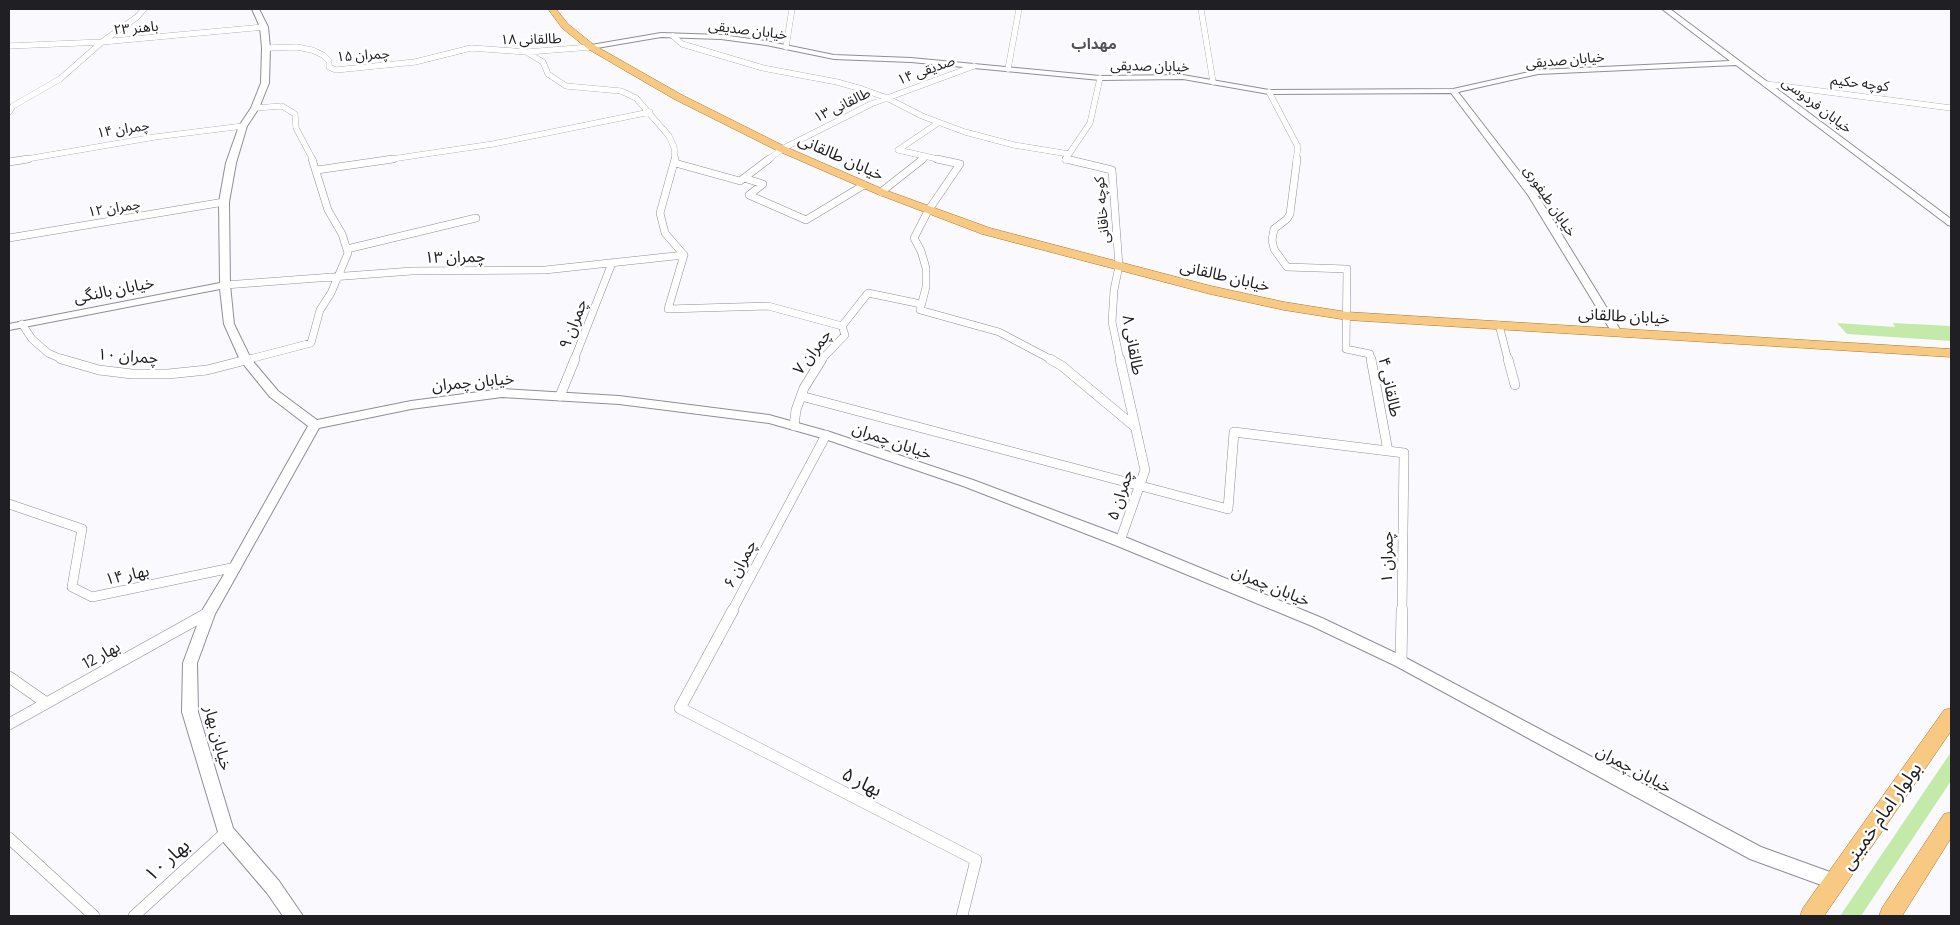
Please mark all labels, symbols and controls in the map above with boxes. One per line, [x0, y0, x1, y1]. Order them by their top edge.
street label: خیابان صدیقی [708, 17, 788, 43]
street label: باهنر ۲۳ [113, 18, 159, 38]
street label: طالقانی ۱۸ [500, 30, 562, 48]
district label: مهداب [1071, 35, 1117, 53]
street label: چمران ۱۵ [336, 45, 390, 65]
street label: خیابان صدیقی [1525, 48, 1605, 72]
street label: صدیقی ۱۴ [895, 52, 957, 88]
street label: خیابان صدیقی [1110, 57, 1190, 75]
street label: کوچه حکیم [1830, 71, 1890, 95]
street label: خیابان فردوسی [1779, 73, 1855, 137]
street label: طالقانی ۱۳ [811, 84, 873, 126]
street label: چمران ۱۴ [95, 117, 151, 141]
street label: خیابان طالقانی [795, 130, 887, 184]
street label: خیابان طیفوری [1520, 162, 1580, 240]
street label: کوچه خاقانی [1091, 176, 1113, 244]
street label: چمران ۱۲ [86, 196, 142, 220]
street label: چمران ۱۳ [424, 247, 486, 267]
street label: خیابان طالقانی [1178, 256, 1272, 296]
street label: خیابان بالنگی [72, 273, 156, 307]
street label: چمران ۹ [555, 296, 591, 352]
street label: خیابان طالقانی [1578, 304, 1670, 328]
street label: طالقانی ۸ [1118, 313, 1148, 377]
street label: چمران ۷ [789, 326, 835, 378]
street label: چمران ۱۰ [97, 344, 159, 368]
street label: طالقانی ۴ [1374, 355, 1406, 419]
street label: خیابان چمران [431, 369, 515, 395]
street label: خیابان چمران [850, 418, 934, 464]
street label: چمران ۵ [1103, 467, 1137, 523]
street label: چمران ۱ [1377, 531, 1397, 583]
street label: چمران ۶ [719, 537, 761, 591]
street label: بهار ۱۴ [103, 561, 151, 589]
street label: خیابان چمران [1229, 562, 1313, 610]
street label: بهار 12 [79, 637, 123, 673]
street label: خیابان بهار [200, 704, 236, 772]
street label: خیابان چمران [1593, 741, 1675, 797]
street label: بولوار امام خمینی [1836, 758, 1926, 874]
street label: بهار ۵ [838, 762, 886, 802]
street label: بهار ۱۰ [140, 834, 194, 886]

